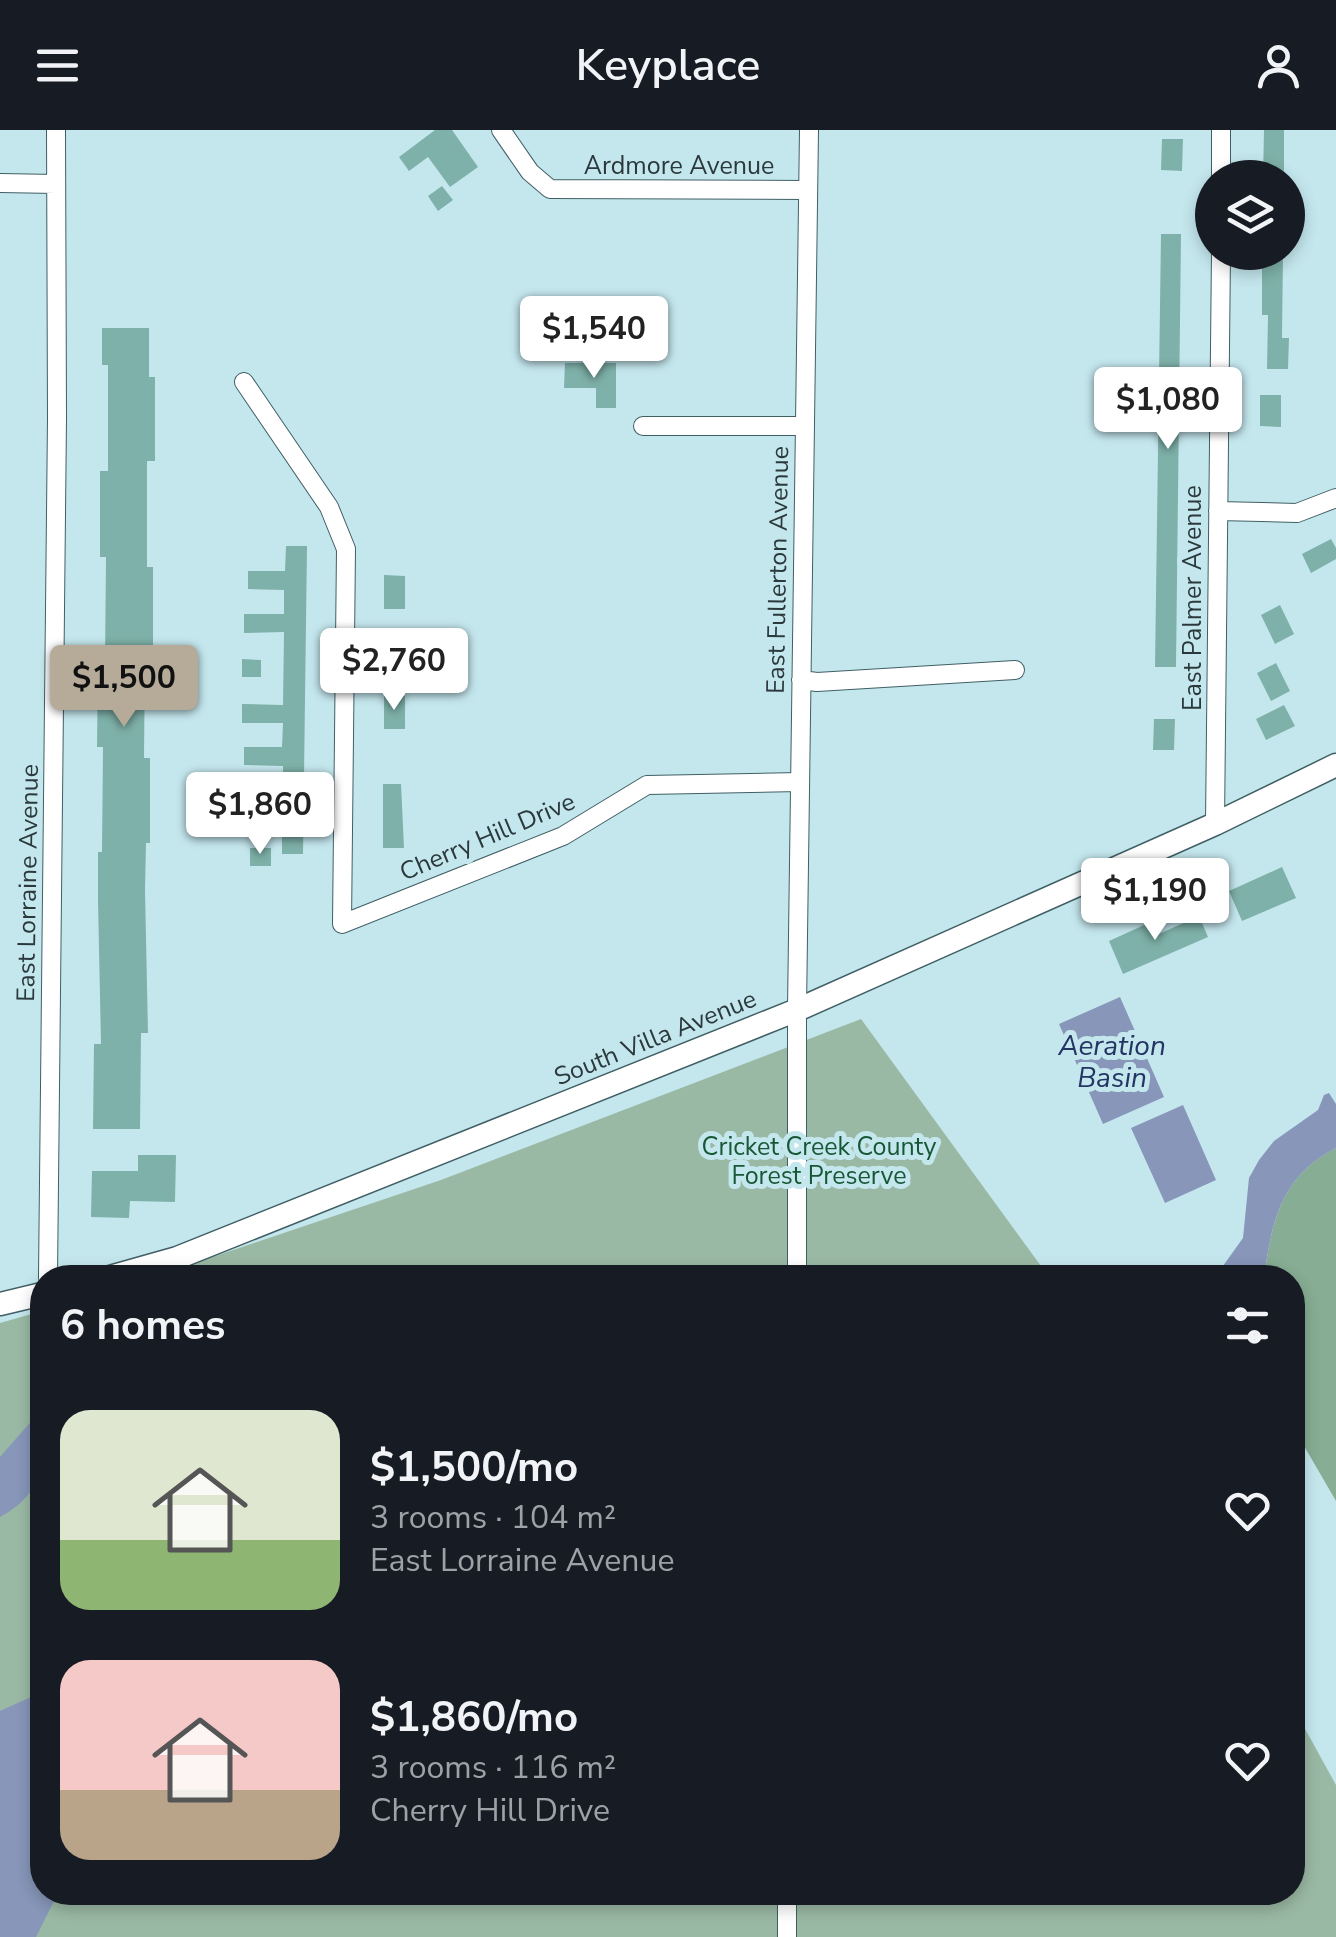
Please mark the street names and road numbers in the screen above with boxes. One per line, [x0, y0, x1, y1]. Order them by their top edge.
street label: Ardmore Avenue [584, 149, 774, 183]
street label: East Fullerton Avenue [759, 446, 797, 694]
street label: East Palmer Avenue [1176, 485, 1210, 711]
street label: East Lorraine Avenue [9, 764, 47, 1002]
street label: Cherry Hill Drive [394, 785, 580, 889]
street label: South Villa Avenue [549, 982, 762, 1094]

